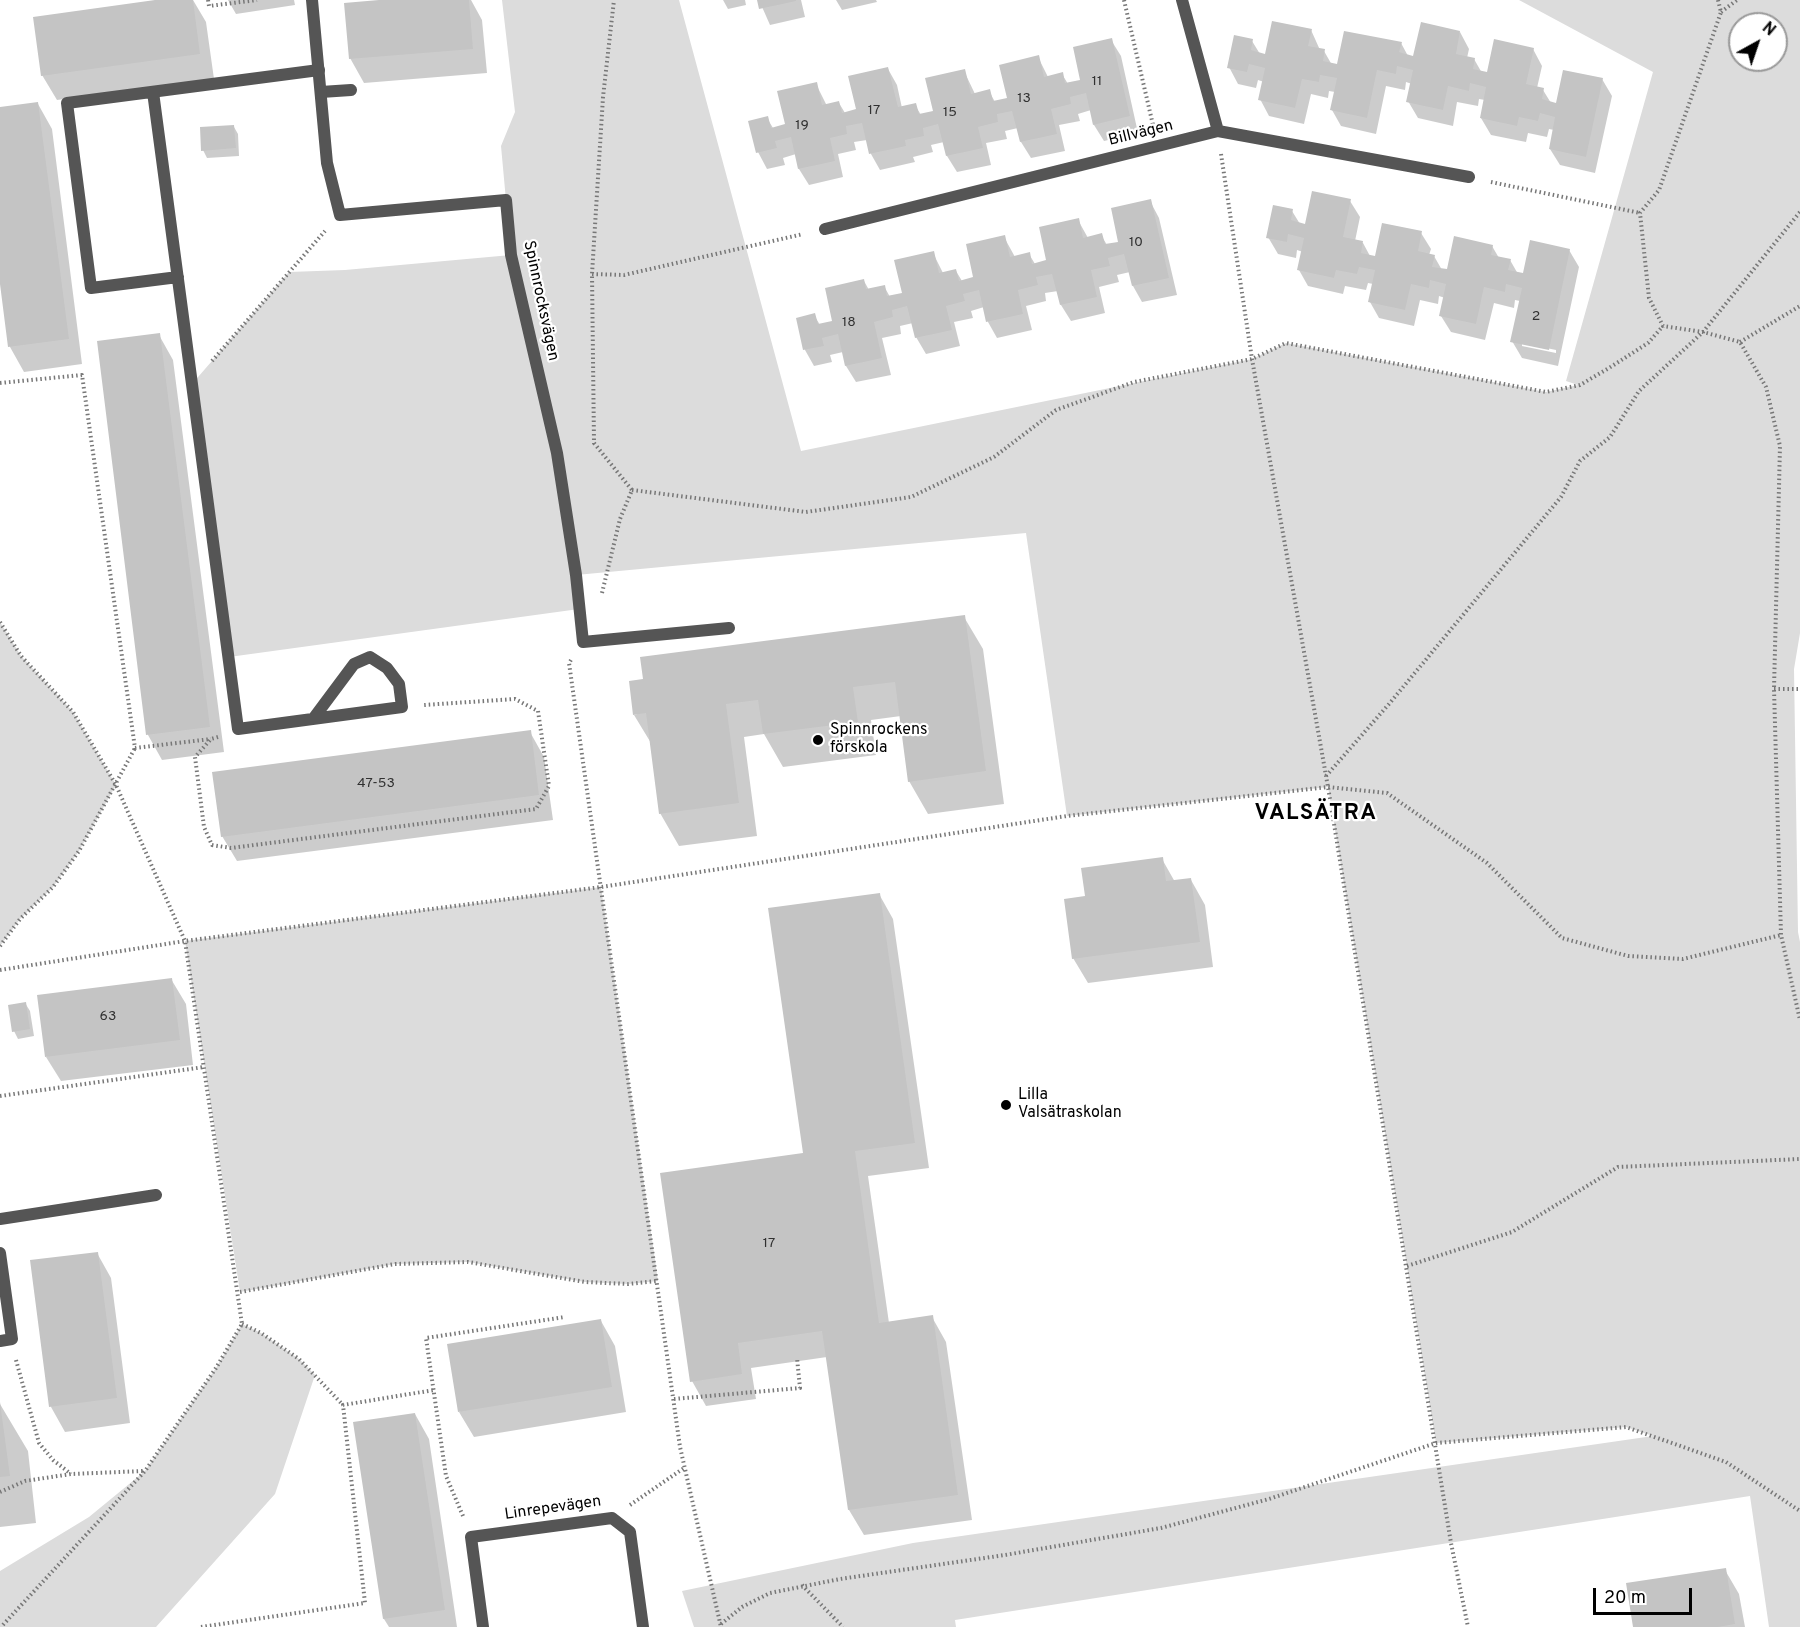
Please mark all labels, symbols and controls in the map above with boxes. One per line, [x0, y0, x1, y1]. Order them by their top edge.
north arrow [1728, 12, 1788, 72]
text: N [1757, 18, 1779, 41]
house number: 11 [1092, 74, 1102, 90]
house number: 13 [1017, 91, 1031, 107]
house number: 17 [868, 103, 880, 119]
house number: 15 [943, 105, 957, 121]
street label: Billvägen [1107, 117, 1175, 151]
house number: 19 [795, 118, 809, 134]
house number: 10 [1129, 235, 1143, 251]
street label: Spinnrocksvägen [518, 239, 562, 363]
house number: 2 [1532, 309, 1540, 325]
house number: 18 [842, 315, 856, 331]
place label: Spinnrockens förskola [830, 721, 927, 759]
marker: Spinnrockens förskola [811, 733, 825, 747]
house number: 47-53 [357, 776, 395, 792]
district label: VALSÄTRA [1255, 802, 1377, 828]
house number: 63 [100, 1009, 116, 1025]
place label: Lilla Valsätraskolan [1018, 1086, 1122, 1124]
marker: Lilla Valsätraskolan [999, 1098, 1013, 1112]
house number: 17 [763, 1236, 775, 1252]
street label: Linrepevägen [503, 1493, 603, 1525]
scale bar [1596, 1576, 1695, 1614]
text: 20 m [1604, 1587, 1646, 1610]

